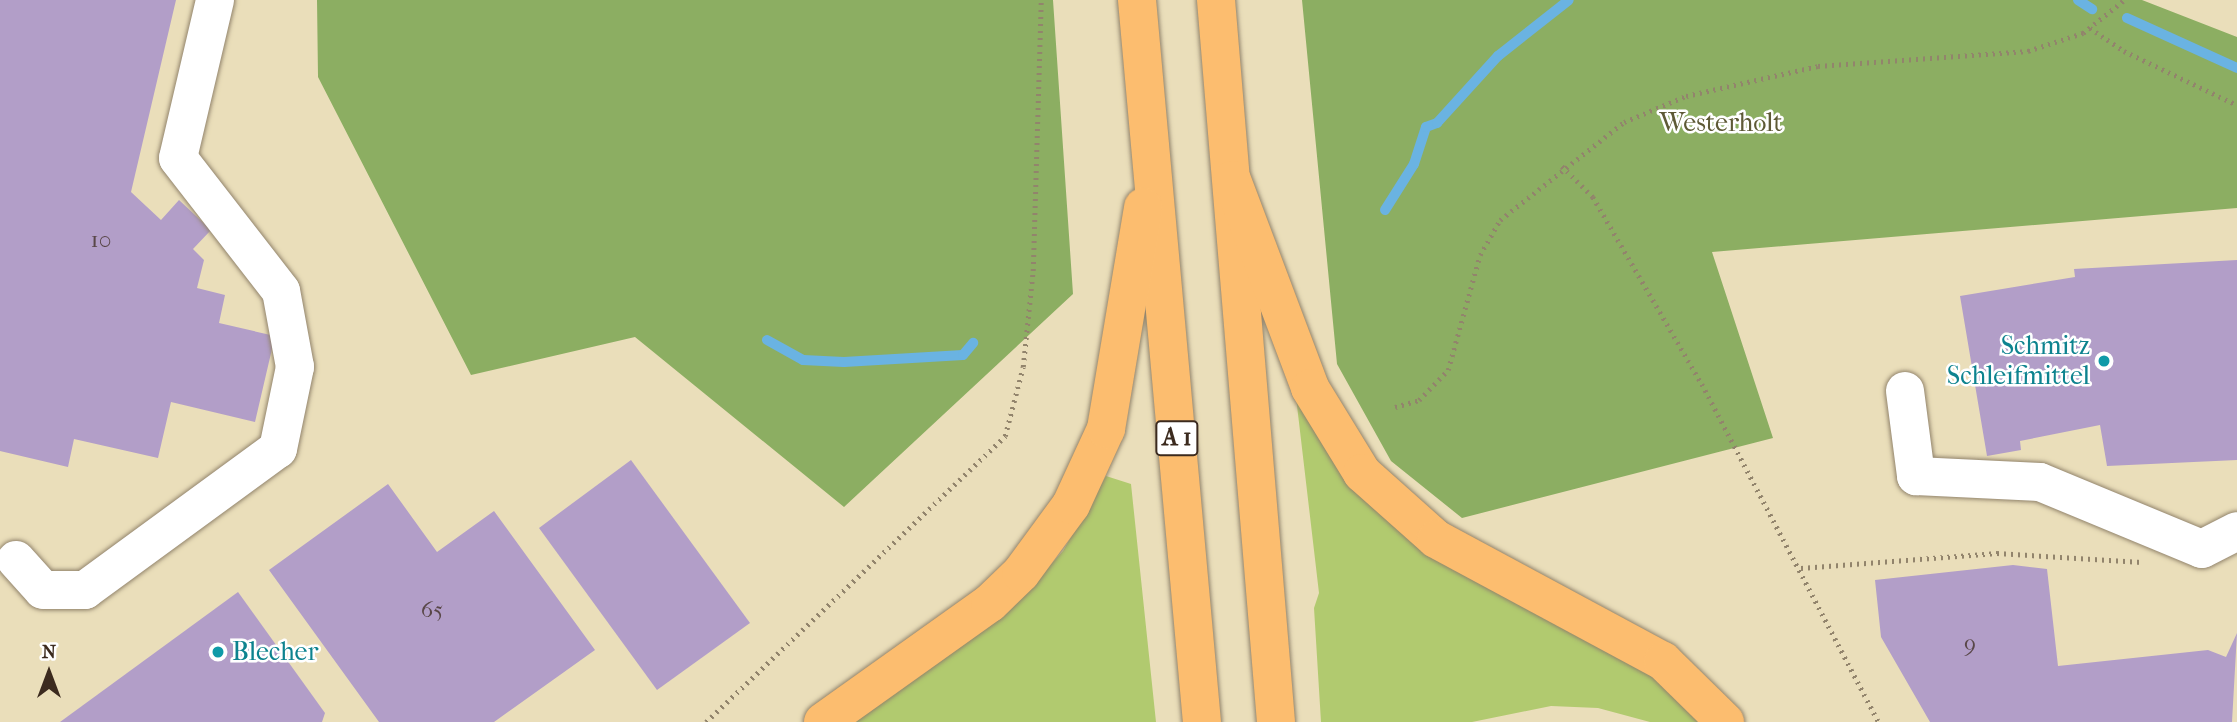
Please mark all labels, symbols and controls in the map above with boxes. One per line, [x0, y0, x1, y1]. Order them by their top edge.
park label: Westerholt [1659, 107, 1783, 139]
house number: 10 [91, 226, 111, 254]
place label: Schmitz Schleifmittel [1947, 330, 2090, 392]
marker: Schmitz Schleifmittel [2096, 353, 2112, 369]
road number: A 1 [1154, 418, 1200, 458]
house number: 65 [421, 596, 443, 624]
house number: 9 [1964, 630, 1976, 658]
place label: Blecher [232, 636, 319, 668]
north arrow [14, 638, 84, 708]
text: N [42, 641, 56, 663]
marker: Blecher [210, 644, 226, 660]

